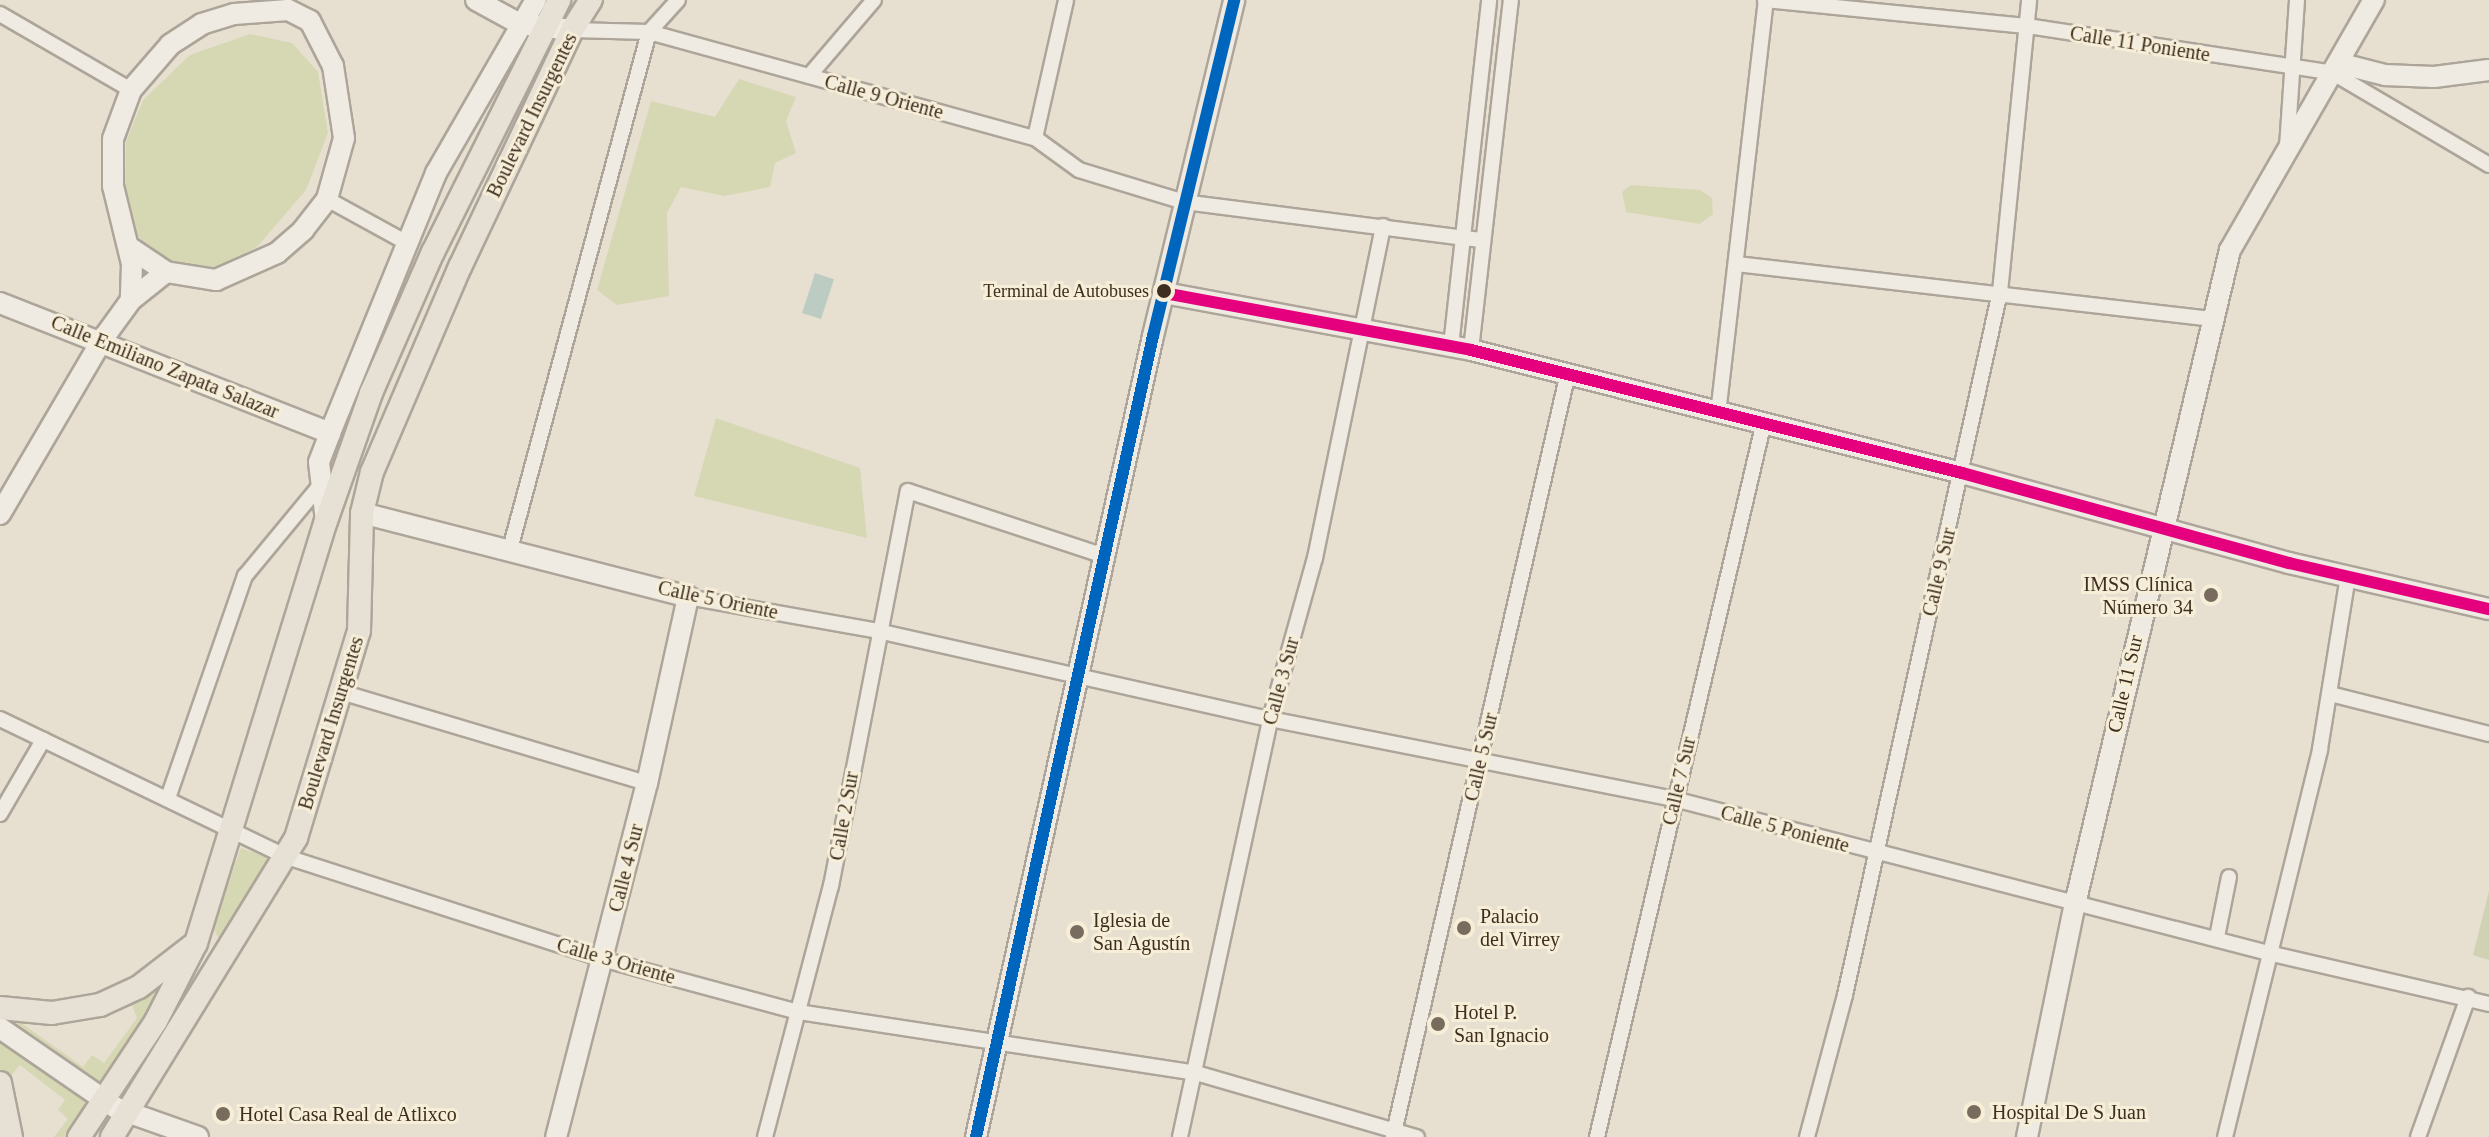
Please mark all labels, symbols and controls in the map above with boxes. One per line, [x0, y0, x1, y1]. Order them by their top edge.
street label: Calle 11 Poniente [2068, 21, 2212, 67]
street label: Boulevard Insurgentes [482, 29, 582, 201]
street label: Calle 9 Oriente [822, 70, 946, 124]
place label: Terminal de Autobuses [982, 280, 1149, 302]
marker: Terminal de Autobuses [1156, 283, 1172, 299]
street label: Calle Emiliano Zapata Salazar [47, 310, 283, 424]
street label: Calle 9 Sur [1917, 525, 1961, 619]
place label: IMSS Clínica Número 34 [2084, 572, 2193, 619]
street label: Calle 5 Oriente [656, 576, 780, 624]
marker: IMSS Clínica Número 34 [2200, 584, 2222, 606]
street label: Boulevard Insurgentes [293, 633, 369, 813]
street label: Calle 11 Sur [2102, 633, 2148, 735]
street label: Calle 3 Sur [1258, 634, 1304, 728]
street label: Calle 5 Sur [1459, 710, 1503, 804]
street label: Calle 7 Sur [1657, 734, 1701, 828]
street label: Calle 2 Sur [824, 770, 864, 862]
street label: Calle 5 Poniente [1718, 800, 1852, 858]
street label: Calle 4 Sur [603, 821, 649, 915]
place label: Palacio del Virrey [1480, 904, 1560, 951]
place label: Iglesia de San Agustín [1093, 908, 1191, 955]
marker: Palacio del Virrey [1455, 919, 1473, 937]
marker: Iglesia de San Agustín [1068, 923, 1086, 941]
street label: Calle 3 Oriente [554, 933, 678, 989]
place label: Hotel P. San Ignacio [1454, 1000, 1549, 1047]
marker: Hotel P. San Ignacio [1429, 1015, 1447, 1033]
place label: Hospital De S Juan [1992, 1100, 2146, 1124]
marker: Hospital De S Juan [1963, 1101, 1985, 1123]
place label: Hotel Casa Real de Atlixco [239, 1102, 458, 1126]
marker: Hotel Casa Real de Atlixco [214, 1105, 232, 1123]

